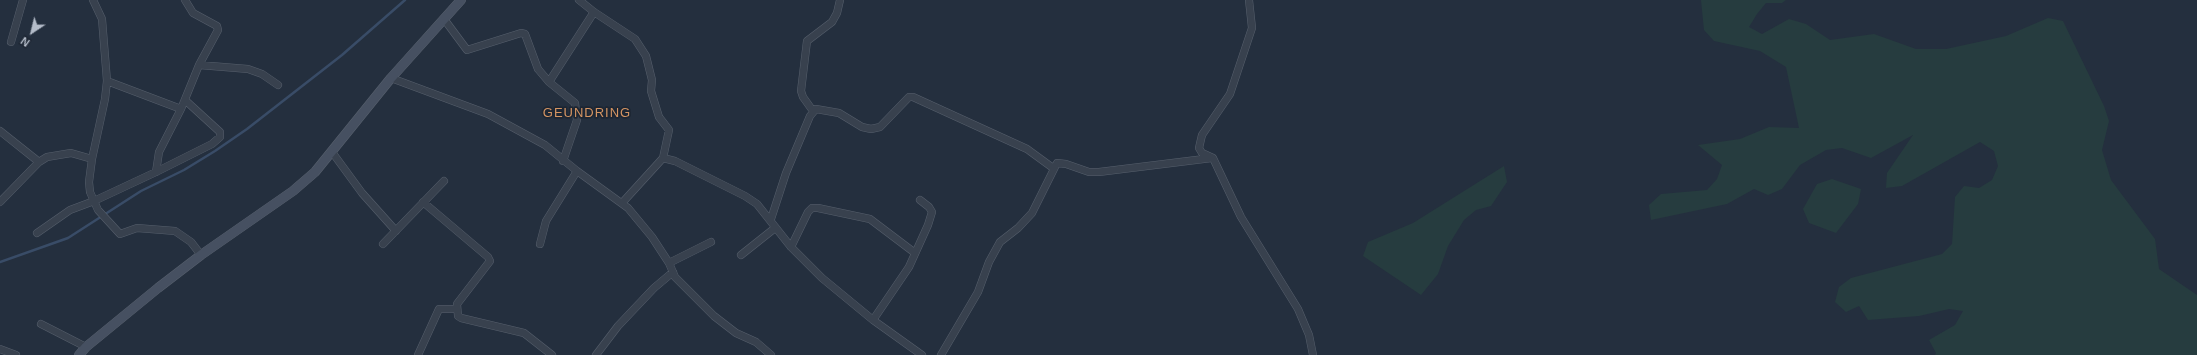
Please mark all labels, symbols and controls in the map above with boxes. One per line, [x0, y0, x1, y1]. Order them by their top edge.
north arrow [12, 12, 52, 52]
text: N [18, 35, 32, 49]
district label: GEUNDRING [543, 105, 631, 121]

